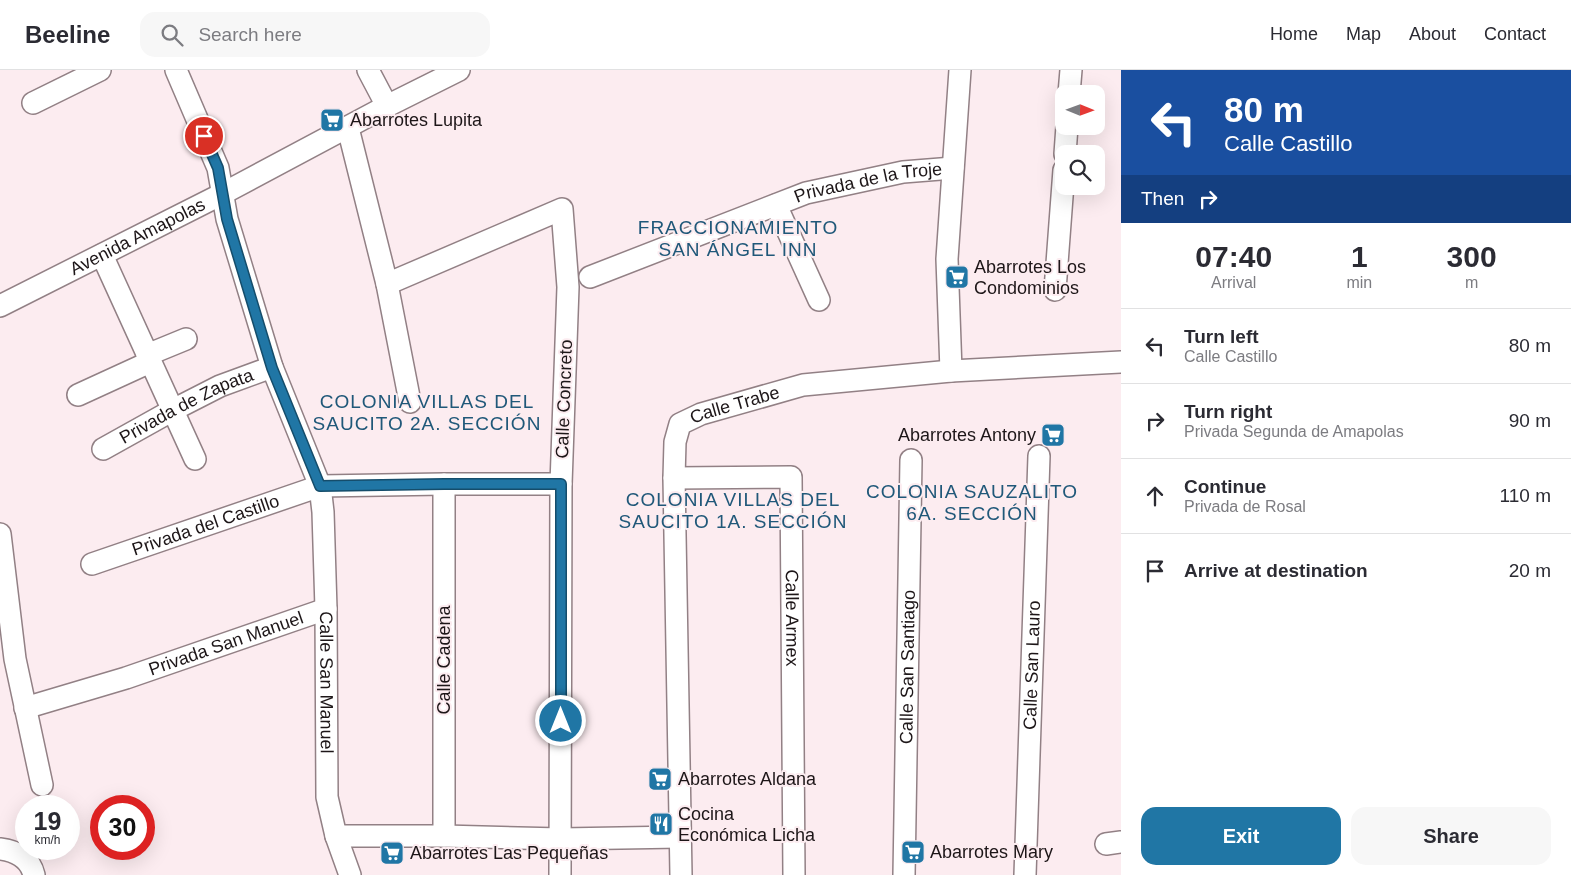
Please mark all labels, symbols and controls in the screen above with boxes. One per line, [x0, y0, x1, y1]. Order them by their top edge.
search box [140, 12, 490, 57]
text: Beeline [25, 21, 110, 48]
icon: search [158, 21, 186, 49]
text: Search here [198, 24, 302, 45]
text: Home [1270, 24, 1318, 44]
text: Map [1346, 24, 1381, 44]
text: About [1409, 24, 1456, 44]
text: Contact [1484, 24, 1546, 44]
north arrow [1055, 85, 1105, 135]
map controls [1055, 85, 1105, 195]
icon: left [1141, 90, 1206, 155]
text: 80 m [1224, 90, 1304, 129]
supermarket icon: Abarrotes Lupita [319, 107, 345, 133]
place label: Abarrotes Lupita [350, 110, 483, 130]
pin [183, 115, 225, 157]
icon: arrive [190, 122, 218, 150]
text: Calle Castillo [1224, 131, 1352, 156]
button: search [1055, 145, 1105, 195]
street label: Privada de la Troje [791, 159, 943, 207]
icon: right [1194, 185, 1222, 213]
text: Then [1141, 188, 1184, 209]
street label: Avenida Amapolas [67, 194, 208, 279]
district label: FRACCIONAMIENTO SAN ÁNGEL INN [638, 217, 838, 260]
text: 07:40 [1195, 240, 1272, 273]
text: 1 [1351, 240, 1368, 273]
text: 300 [1447, 240, 1497, 273]
place label: Abarrotes Los Condominios [974, 257, 1086, 298]
supermarket icon: Abarrotes Los Condominios [944, 264, 970, 290]
text: Arrival [1211, 274, 1256, 291]
text: min [1346, 274, 1372, 291]
text: m [1465, 274, 1478, 291]
text: Turn left [1184, 326, 1259, 347]
icon: left [1141, 332, 1169, 360]
text: 80 m [1509, 335, 1551, 356]
street label: Calle Concreto [552, 339, 576, 459]
text: Calle Castillo [1184, 348, 1277, 365]
street label: Privada de Zapata [116, 364, 257, 448]
street label: Calle Trabe [687, 382, 782, 428]
district label: COLONIA VILLAS DEL SAUCITO 2A. SECCIÓN [313, 391, 541, 434]
text: Turn right [1184, 401, 1272, 422]
icon: right [1141, 407, 1169, 435]
text: 90 m [1509, 410, 1551, 431]
supermarket icon: Abarrotes Antony [1040, 422, 1066, 448]
text: Privada Segunda de Amapolas [1184, 423, 1404, 440]
place label: Abarrotes Antony [898, 425, 1036, 445]
text: Continue [1184, 476, 1266, 497]
district label: COLONIA SAUZALITO 6A. SECCIÓN [866, 481, 1078, 524]
icon: ahead [1141, 482, 1169, 510]
text: 110 m [1500, 485, 1551, 506]
district label: COLONIA VILLAS DEL SAUCITO 1A. SECCIÓN [619, 489, 847, 532]
street label: Privada del Castillo [129, 491, 282, 560]
text: Privada de Rosal [1184, 498, 1306, 515]
icon: arrive [1141, 557, 1169, 585]
text: Arrive at destination [1184, 560, 1368, 581]
text: 20 m [1509, 560, 1551, 581]
street label: Calle Armex [782, 569, 802, 667]
street label: Calle San Santiago [896, 590, 919, 744]
street label: Calle San Lauro [1020, 600, 1044, 730]
street label: Calle Cadena [434, 604, 454, 715]
street label: Privada San Manuel [146, 608, 306, 679]
street label: Calle San Manuel [316, 611, 337, 754]
position arrow [534, 694, 586, 746]
supermarket icon: Abarrotes Aldana [647, 766, 673, 792]
place label: Abarrotes Aldana [678, 769, 817, 789]
speed limit sign: 30 [90, 795, 155, 860]
place label: Cocina Económica Licha [678, 804, 816, 845]
text: 19 [34, 807, 61, 835]
button: Exit [1141, 807, 1341, 865]
button: Share [1351, 807, 1551, 865]
restaurant icon: Cocina Económica Licha [648, 811, 674, 837]
text: km/h [34, 833, 61, 847]
supermarket icon: Abarrotes Mary [900, 839, 926, 865]
supermarket icon: Abarrotes Las Pequeñas [379, 840, 405, 866]
place label: Abarrotes Mary [930, 842, 1053, 862]
place label: Abarrotes Las Pequeñas [410, 843, 608, 863]

